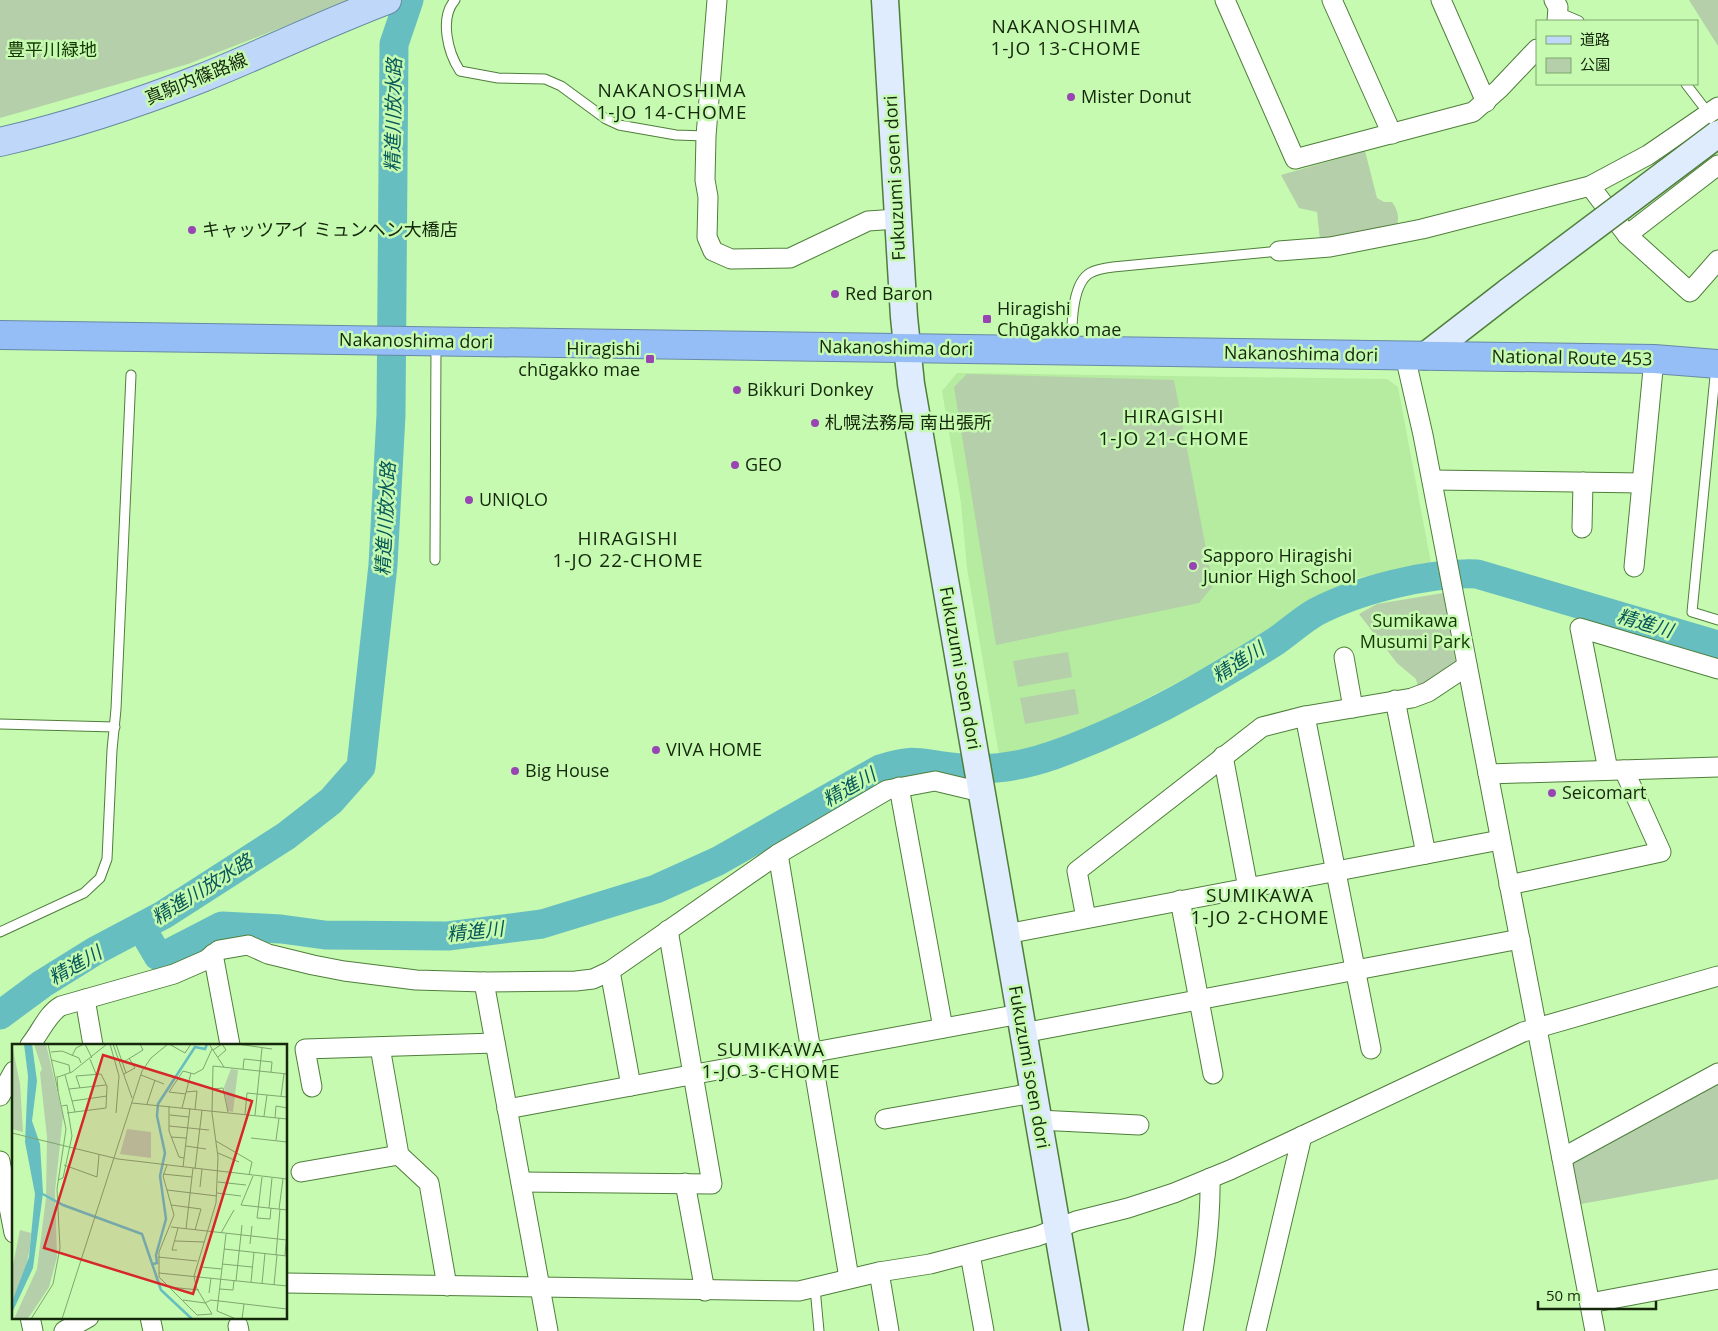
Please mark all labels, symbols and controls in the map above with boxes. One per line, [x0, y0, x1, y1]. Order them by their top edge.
district label: NAKANOSHIMA 1-JO 13-CHOME [990, 13, 1142, 61]
legend [1536, 20, 1698, 85]
text: 道路 [1580, 29, 1610, 49]
park label: 豊平川緑地 [7, 37, 97, 61]
street label: 真駒内篠路線 [141, 47, 250, 109]
text: 公園 [1580, 54, 1610, 74]
water label: 精進川放水路 [379, 56, 407, 172]
district label: NAKANOSHIMA 1-JO 14-CHOME [596, 77, 748, 125]
place label: Mister Donut [1081, 84, 1191, 108]
marker: Mister Donut [1065, 91, 1077, 103]
street label: Fukuzumi soen dori [878, 95, 910, 261]
place label: キャッツアイ ミュンヘン大橋店 [202, 217, 458, 241]
marker: キャッツアイ ミュンヘン大橋店 [186, 224, 198, 236]
place label: Red Baron [845, 281, 933, 305]
marker: Red Baron [829, 288, 841, 300]
place label: Hiragishi Chūgakko mae [997, 296, 1121, 341]
marker: Hiragishi Chūgakko mae [981, 313, 993, 325]
street label: Nakanoshima dori [339, 327, 493, 353]
street label: Nakanoshima dori [819, 334, 973, 360]
place label: Hiragishi chūgakko mae [518, 336, 640, 381]
street label: Nakanoshima dori [1224, 340, 1378, 366]
street label: National Route 453 [1491, 344, 1653, 370]
marker: Hiragishi chūgakko mae [644, 353, 656, 365]
place label: Bikkuri Donkey [747, 377, 874, 401]
marker: Bikkuri Donkey [731, 384, 743, 396]
district label: HIRAGISHI 1-JO 21-CHOME [1098, 403, 1250, 451]
place label: 札幌法務局 南出張所 [825, 410, 992, 434]
marker: 札幌法務局 南出張所 [809, 417, 821, 429]
place label: GEO [745, 452, 782, 476]
water label: 精進川放水路 [369, 459, 401, 577]
marker: GEO [729, 459, 741, 471]
place label: UNIQLO [479, 487, 548, 511]
marker: UNIQLO [463, 494, 475, 506]
district label: HIRAGISHI 1-JO 22-CHOME [552, 525, 704, 573]
place label: Sapporo Hiragishi Junior High School [1201, 543, 1356, 588]
marker: Sapporo Hiragishi Junior High School [1187, 560, 1199, 572]
street label: Fukuzumi soen dori [935, 584, 987, 751]
water label: 精進川 [1614, 603, 1678, 644]
park label: Sumikawa Musumi Park [1360, 608, 1471, 653]
water label: 精進川 [1207, 634, 1271, 688]
place label: VIVA HOME [666, 737, 762, 761]
marker: VIVA HOME [650, 744, 662, 756]
place label: Big House [525, 758, 609, 782]
water label: 精進川 [818, 760, 882, 813]
marker: Big House [509, 765, 521, 777]
place label: Seicomart [1562, 780, 1646, 804]
marker: Seicomart [1546, 787, 1558, 799]
water label: 精進川放水路 [147, 847, 259, 930]
district label: SUMIKAWA 1-JO 2-CHOME [1190, 882, 1330, 930]
water label: 精進川 [445, 915, 507, 947]
water label: 精進川 [44, 938, 108, 991]
street label: Fukuzumi soen dori [1004, 983, 1056, 1150]
district label: SUMIKAWA 1-JO 3-CHOME [701, 1036, 841, 1084]
inset map [12, 1044, 288, 1318]
scale bar [1538, 1278, 1656, 1310]
text: 50 m [1546, 1285, 1581, 1305]

